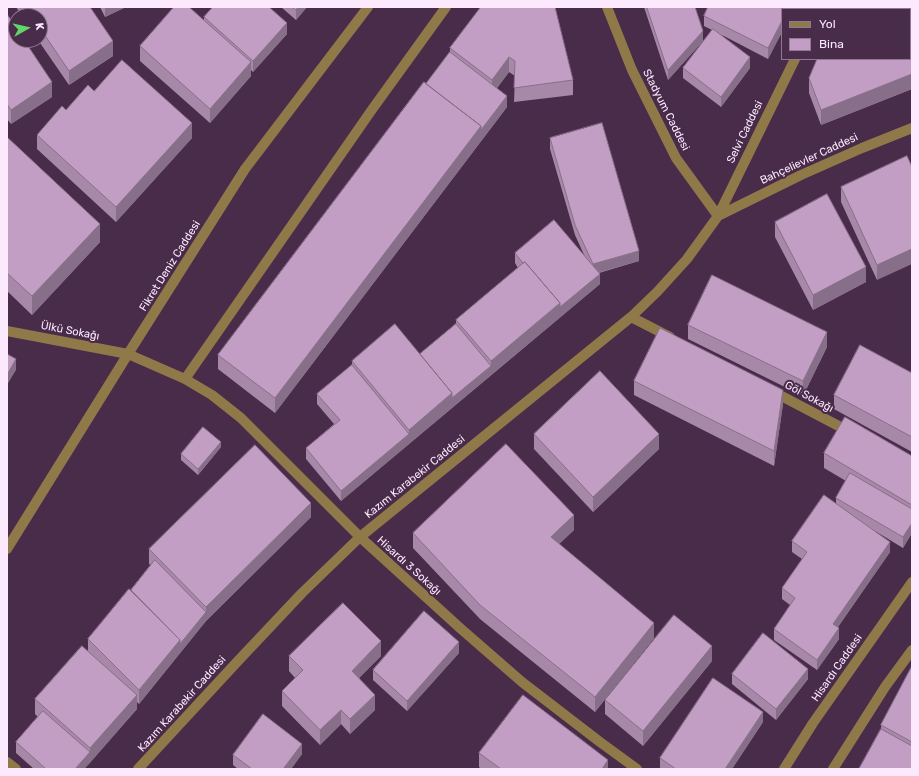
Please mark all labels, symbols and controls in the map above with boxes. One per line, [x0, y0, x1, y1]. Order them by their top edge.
north arrow [8, 8, 48, 48]
legend [781, 8, 911, 60]
text: Yol [819, 17, 836, 31]
text: K [32, 22, 46, 31]
text: Bina [819, 37, 844, 51]
street label: Stadyum Caddesi [640, 67, 692, 153]
street label: Selvi Caddesi [724, 99, 766, 165]
street label: Bahçelievler Caddesi [758, 131, 860, 187]
street label: Fikret Deniz Caddesi [137, 218, 203, 314]
street label: Ülkü Sokağı [40, 319, 100, 343]
street label: Göl Sokağı [782, 379, 836, 415]
street label: Kazım Karabekir Caddesi [362, 433, 468, 521]
street label: Hisardı 3 Sokağı [374, 534, 444, 598]
street label: Hisardı Caddesi [809, 632, 865, 704]
street label: Kazım Karabekir Caddesi [135, 653, 229, 755]

